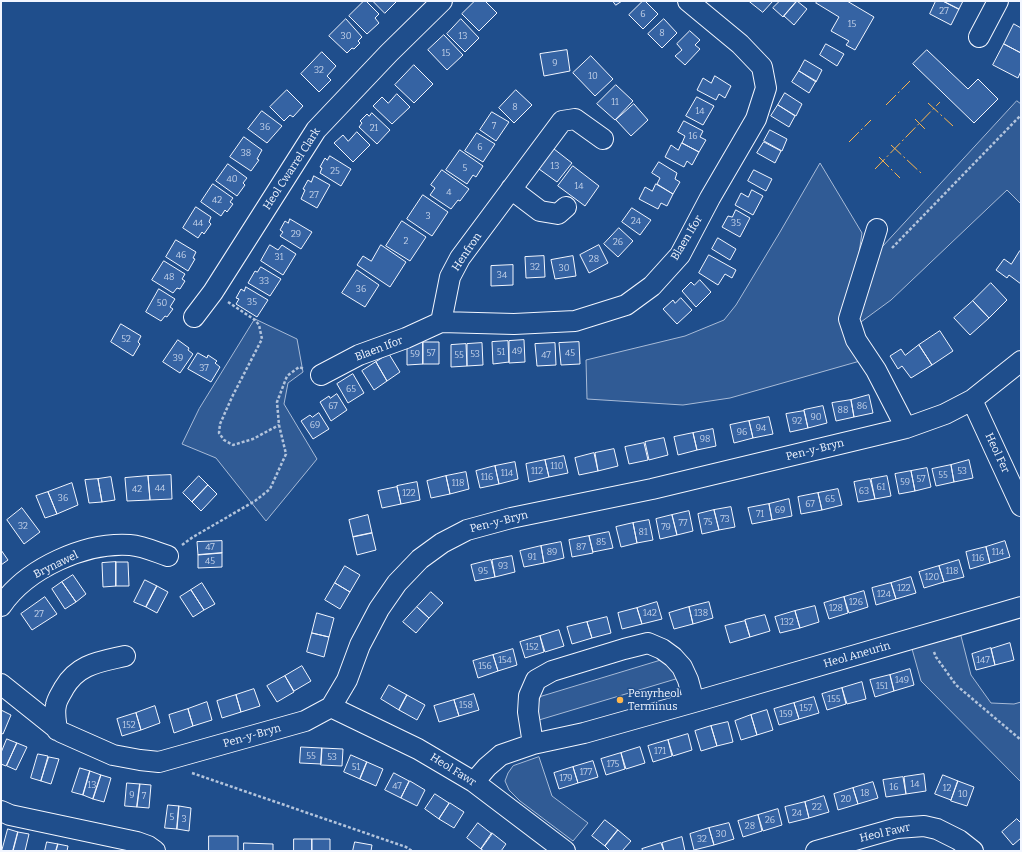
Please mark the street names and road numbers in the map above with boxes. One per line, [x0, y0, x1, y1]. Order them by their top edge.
street label: Heol Cwarrel Clark [261, 125, 323, 213]
street label: Blaen Ifor [668, 213, 706, 263]
street label: Henfron [449, 230, 485, 274]
street label: Blaen Ifor [353, 334, 405, 364]
street label: Heol Fer [982, 431, 1012, 475]
street label: Pen-y-Bryn [785, 436, 845, 464]
street label: Pen-y-Bryn [469, 508, 529, 536]
street label: Brynawel [31, 549, 81, 581]
street label: Heol Aneurin [822, 639, 892, 671]
street label: Pen-y-Bryn [222, 721, 282, 751]
street label: Heol Fawr [428, 751, 478, 789]
street label: Heol Fawr [858, 821, 912, 845]

